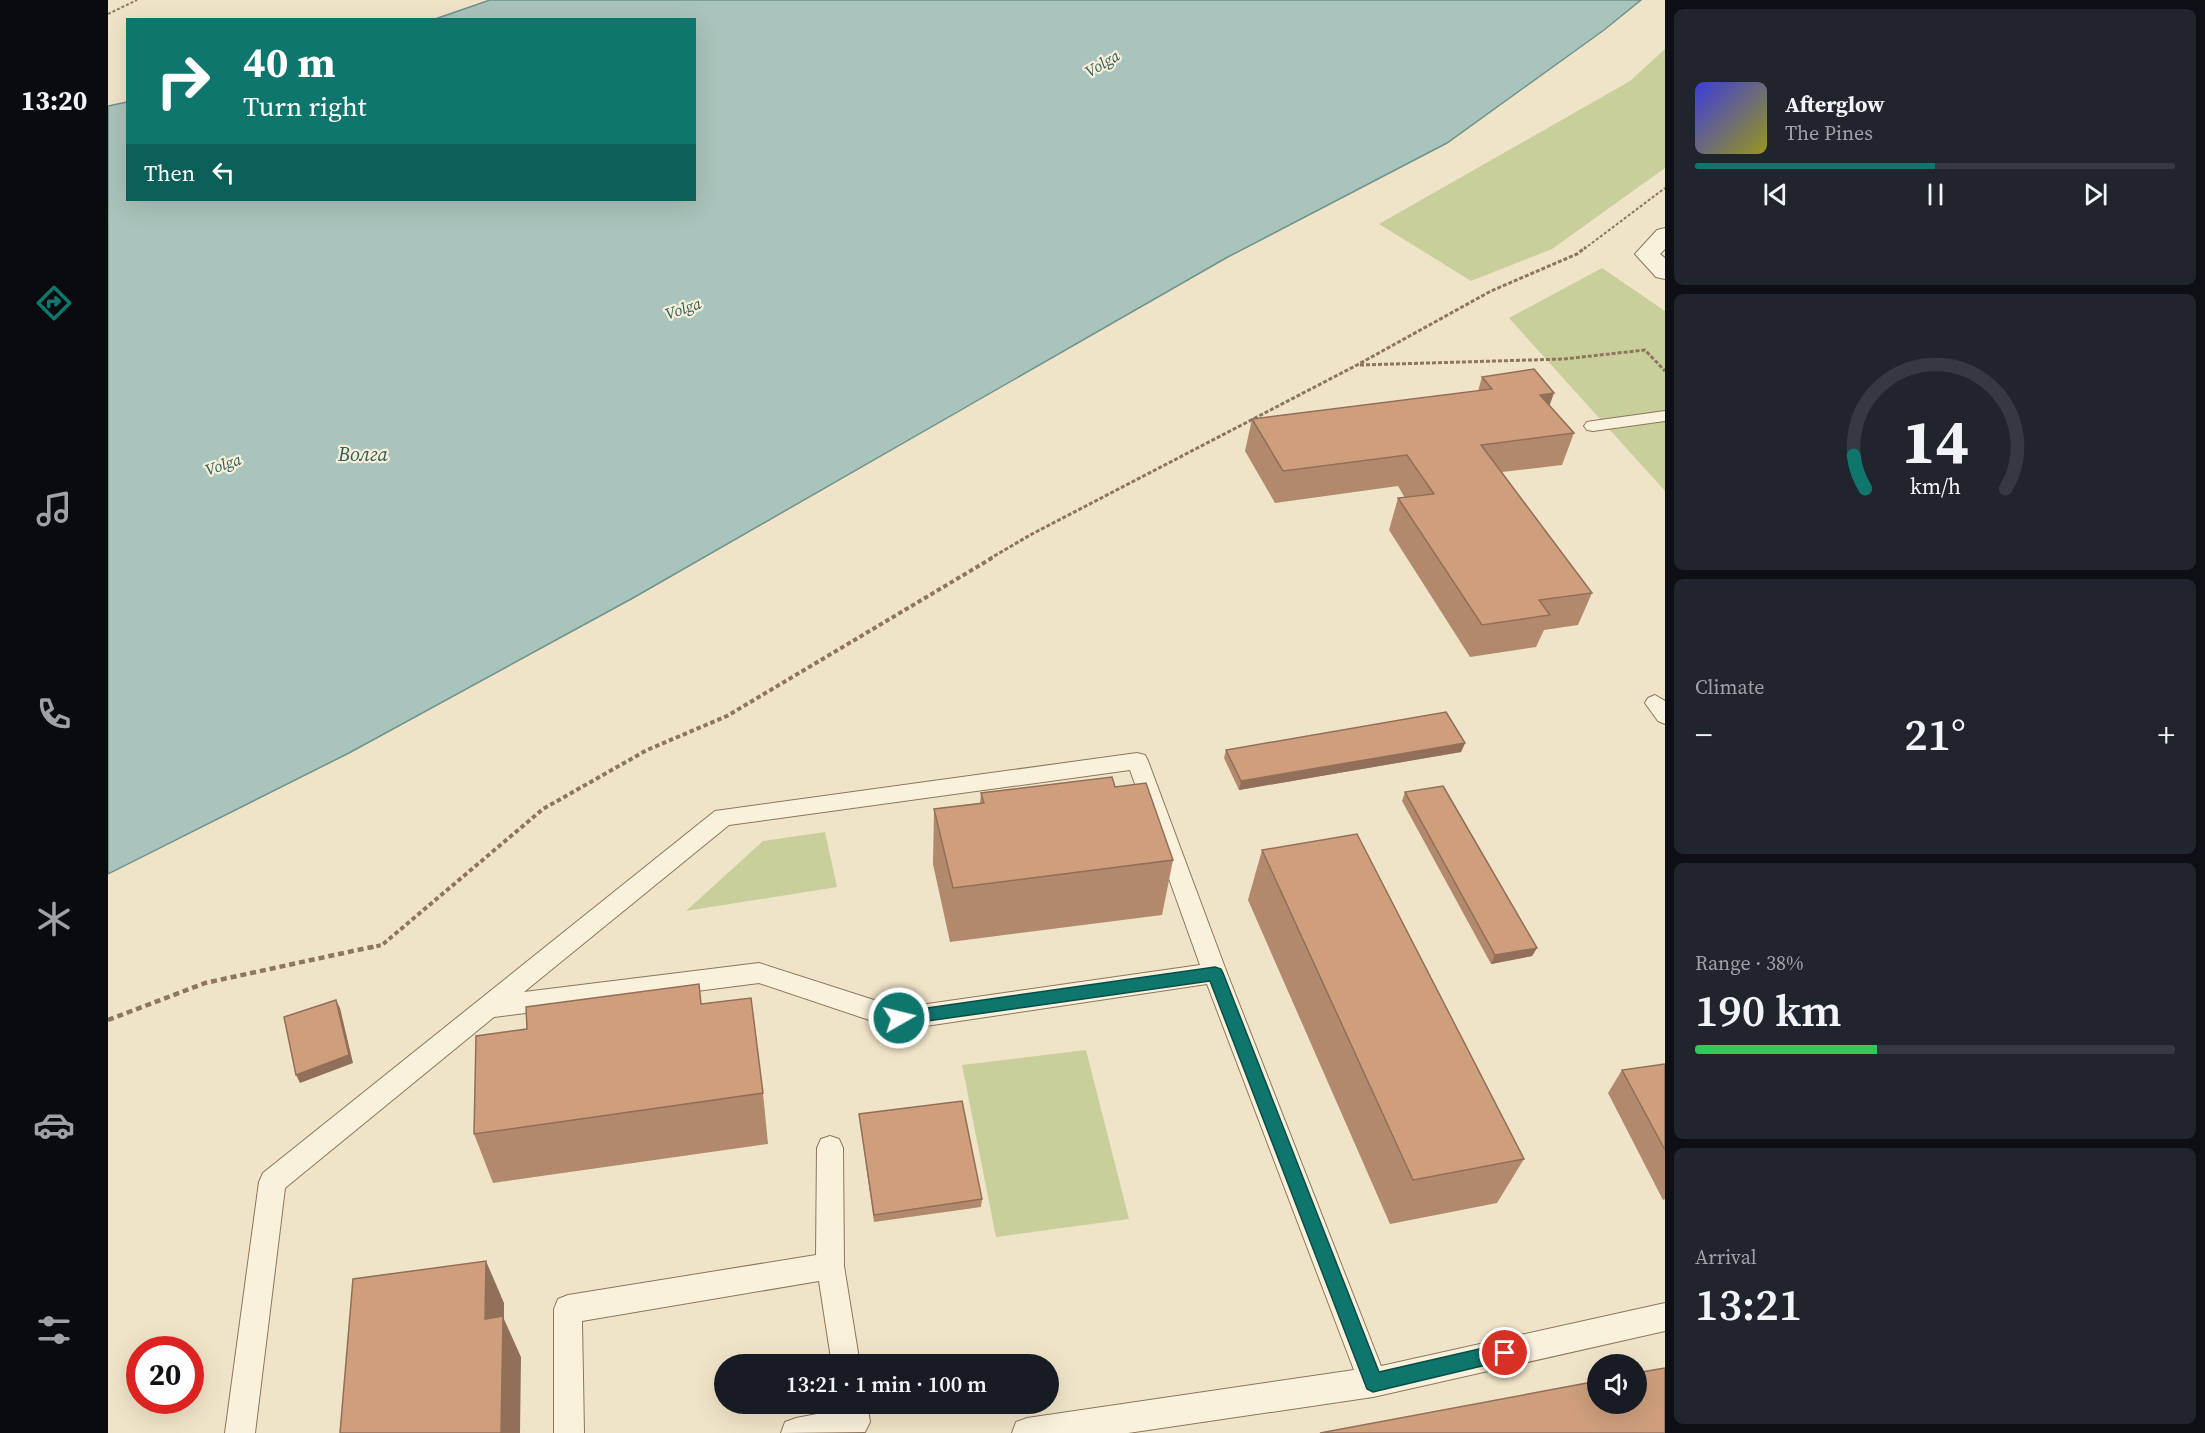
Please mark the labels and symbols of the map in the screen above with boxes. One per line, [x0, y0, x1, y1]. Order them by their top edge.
water label: Volga [1080, 44, 1124, 82]
water label: Volga [662, 291, 705, 324]
water label: Волга [337, 440, 389, 468]
water label: Volga [202, 447, 245, 480]
position arrow [867, 986, 931, 1050]
pin [1479, 1327, 1530, 1378]
speed limit sign: 20 [126, 1336, 204, 1414]

